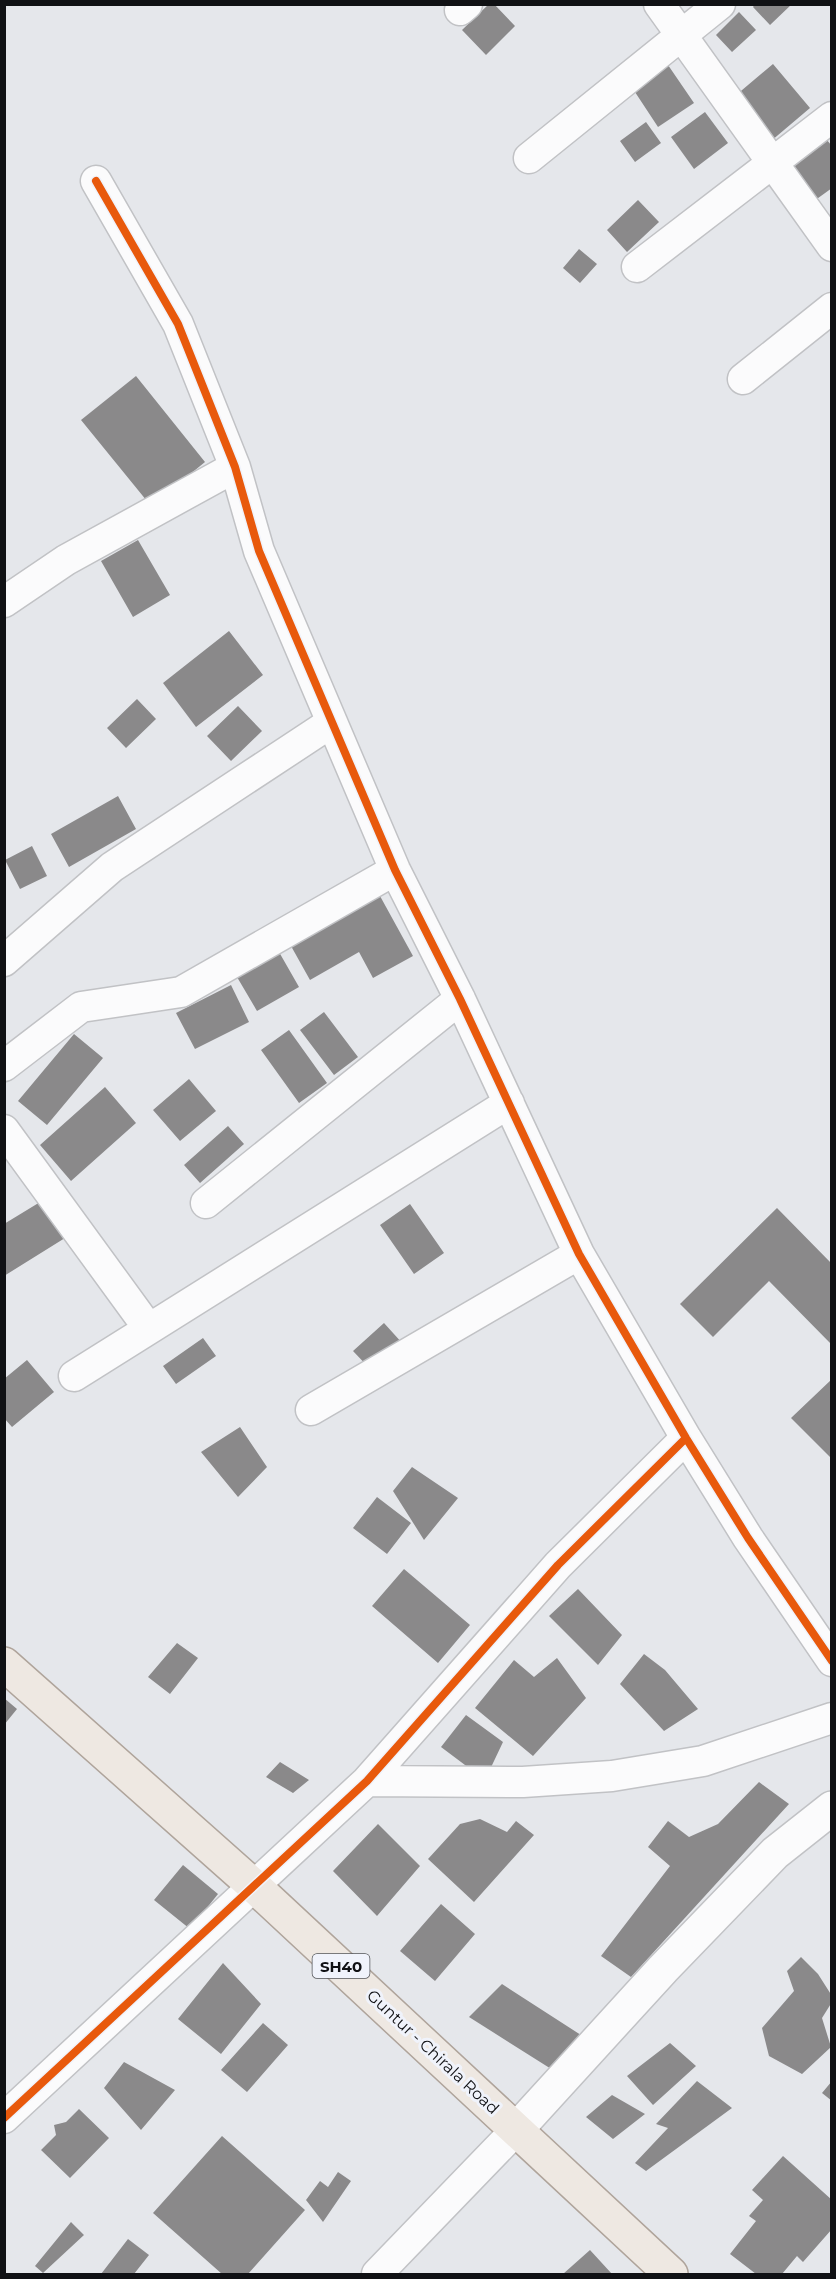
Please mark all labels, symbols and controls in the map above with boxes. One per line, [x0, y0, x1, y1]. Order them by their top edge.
road number: SH40 [312, 1954, 370, 1978]
street label: Guntur - Chirala Road [363, 1986, 503, 2118]

